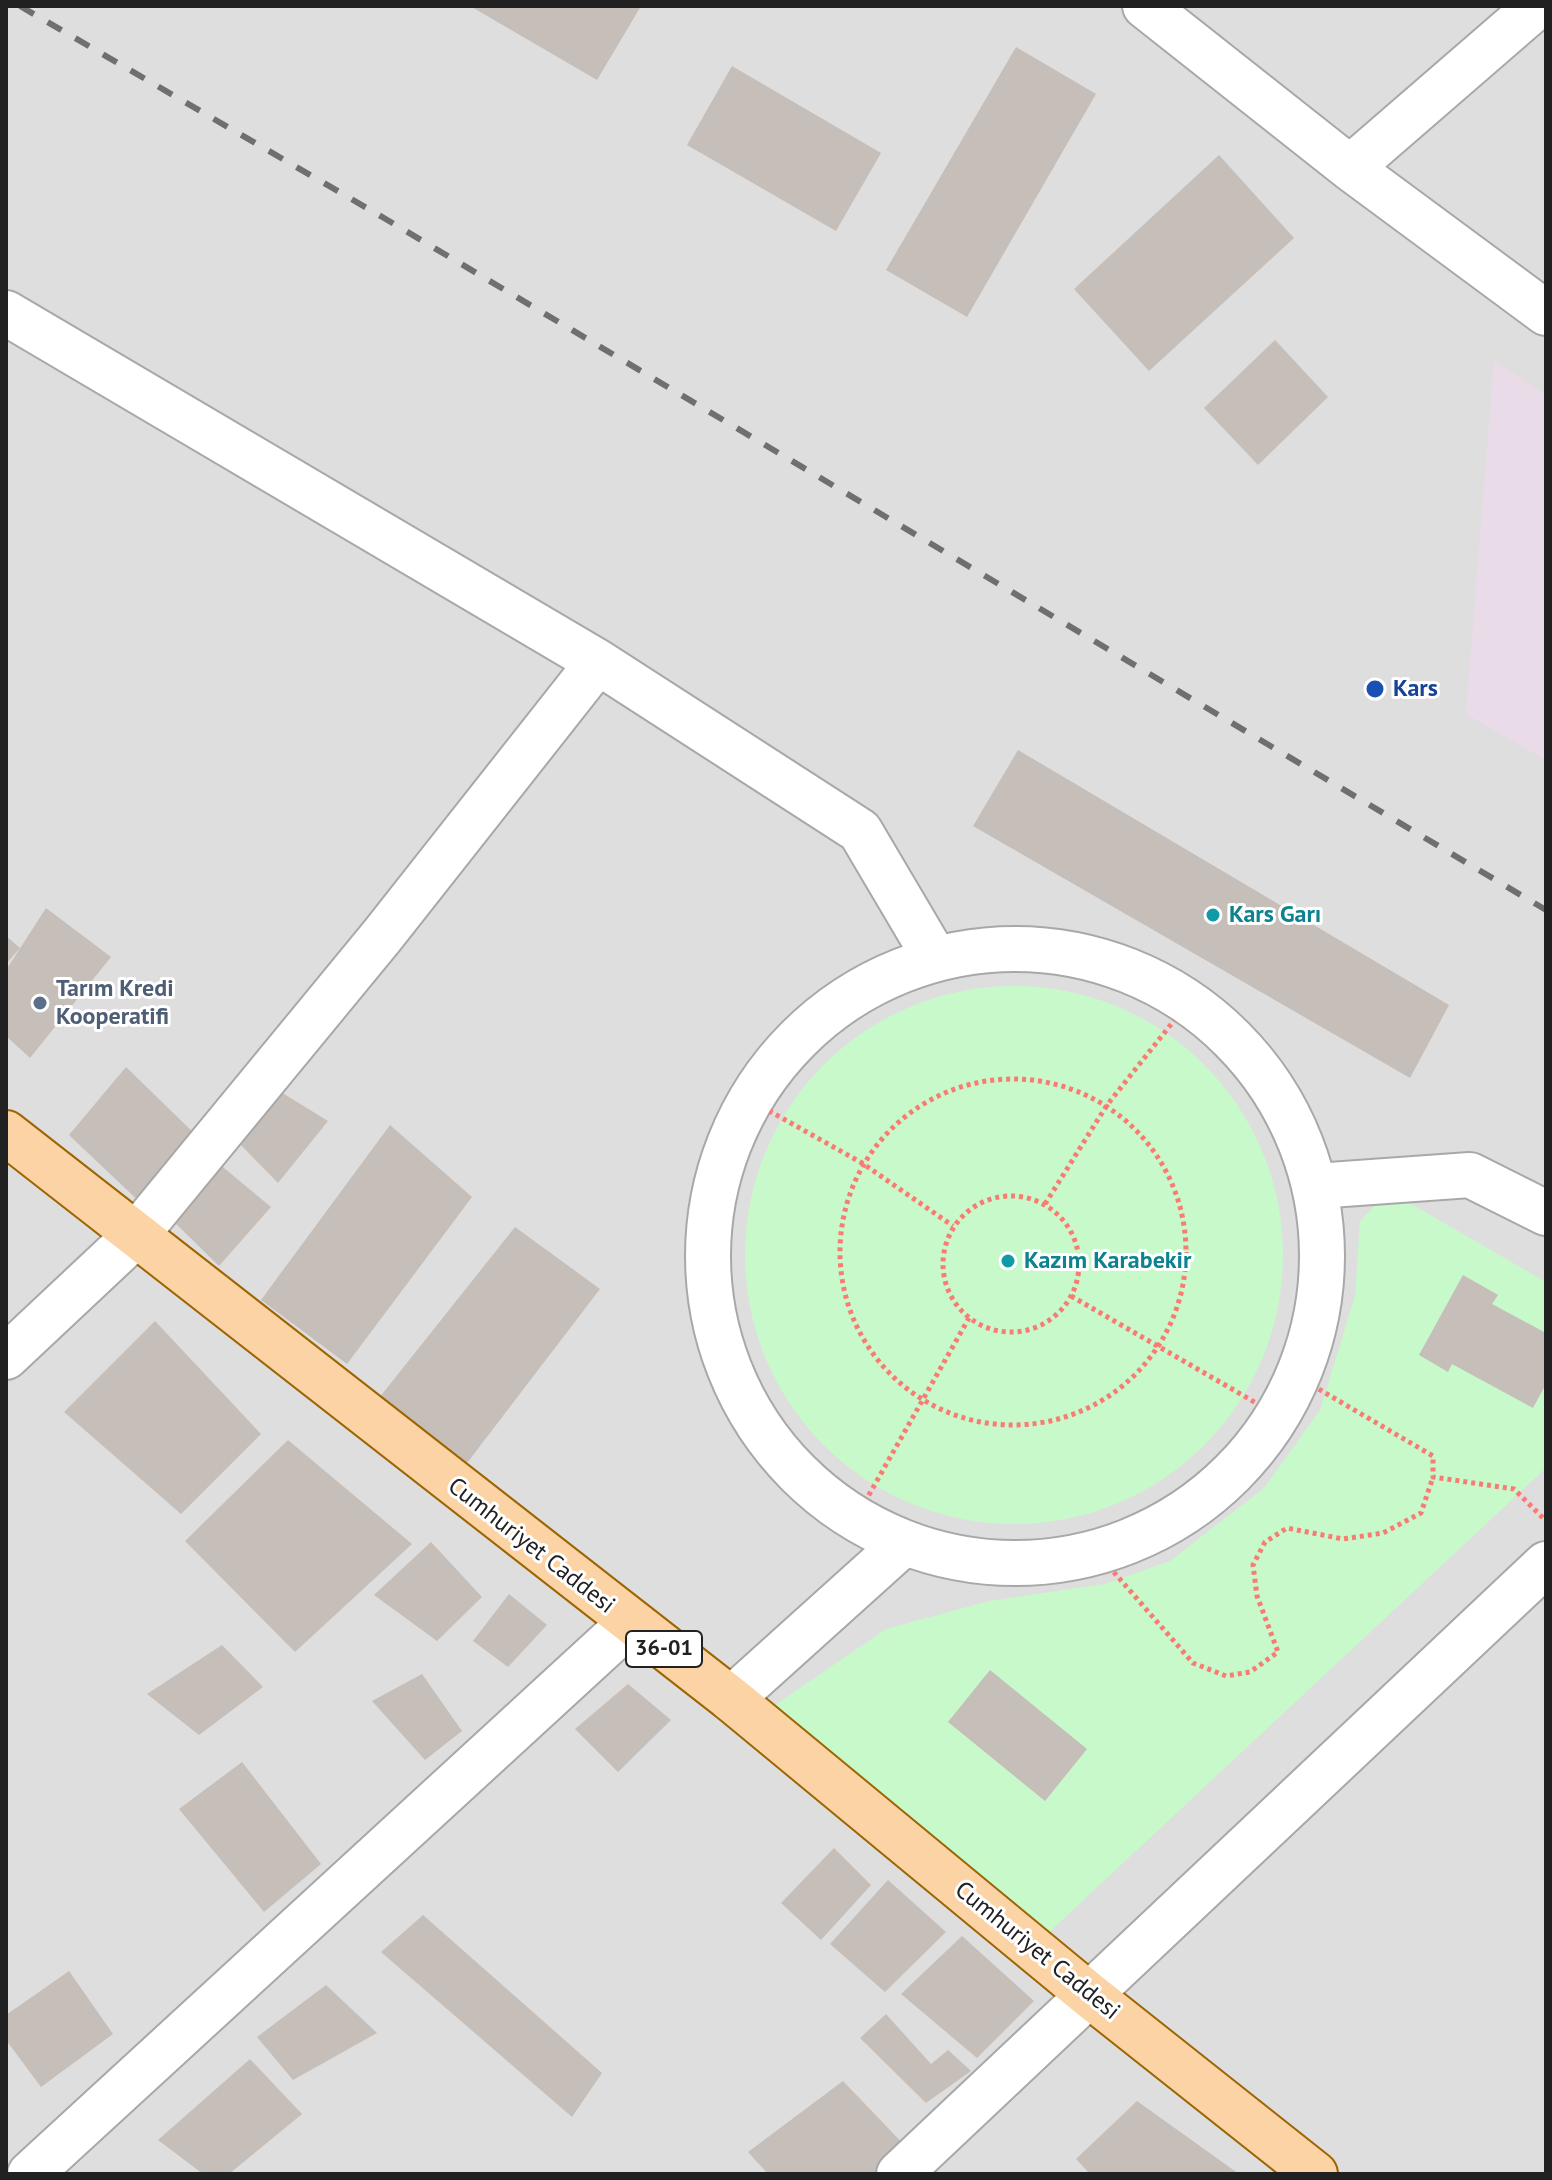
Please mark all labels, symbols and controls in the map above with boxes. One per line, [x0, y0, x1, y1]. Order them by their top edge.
place label: Kars [1393, 675, 1438, 703]
marker: Kars [1364, 678, 1386, 700]
place label: Kars Garı [1229, 901, 1321, 929]
marker: Kars Garı [1204, 906, 1222, 924]
place label: Tarım Kredi Kooperatifi [56, 975, 174, 1031]
marker: Tarım Kredi Kooperatifi [31, 994, 49, 1012]
place label: Kazım Karabekir [1024, 1247, 1191, 1275]
marker: Kazım Karabekir [999, 1252, 1017, 1270]
street label: Cumhuriyet Caddesi [442, 1472, 620, 1620]
road number: 36-01 [626, 1631, 702, 1667]
street label: Cumhuriyet Caddesi [949, 1876, 1125, 2026]

